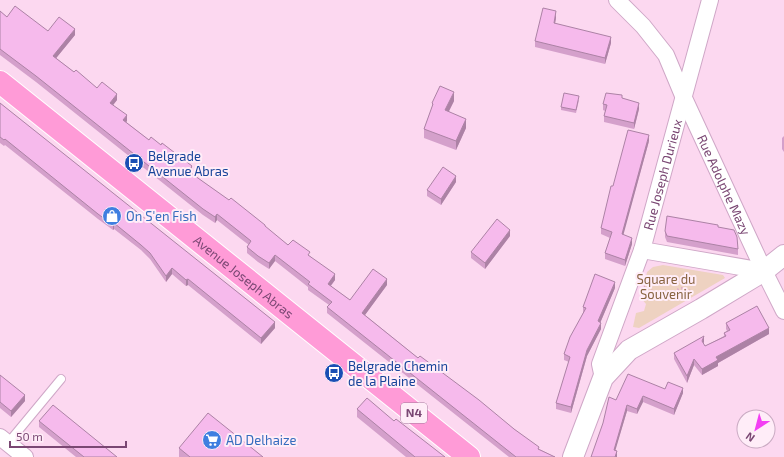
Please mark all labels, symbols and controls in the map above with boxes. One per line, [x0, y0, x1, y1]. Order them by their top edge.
street label: Rue Joseph Durieux [640, 117, 685, 232]
street label: Rue Adolphe Mazy [694, 132, 754, 238]
place label: Belgrade Avenue Abras [148, 148, 229, 179]
bus stop icon: Belgrade Avenue Abras [123, 152, 145, 174]
shop icon: On S'en Fish [101, 205, 123, 227]
place label: On S'en Fish [126, 208, 197, 224]
street label: Avenue Joseph Abras [190, 232, 297, 322]
park label: Square du Souvenir [636, 271, 696, 302]
place label: Belgrade Chemin de la Plaine [348, 358, 448, 389]
bus stop icon: Belgrade Chemin de la Plaine [323, 362, 345, 384]
road number: N4 [401, 403, 427, 423]
north arrow [736, 409, 776, 449]
scale bar [10, 423, 126, 449]
text: 50 m [16, 429, 43, 443]
supermarket icon: AD Delhaize [201, 429, 223, 451]
text: N [743, 430, 757, 445]
place label: AD Delhaize [226, 432, 297, 448]

